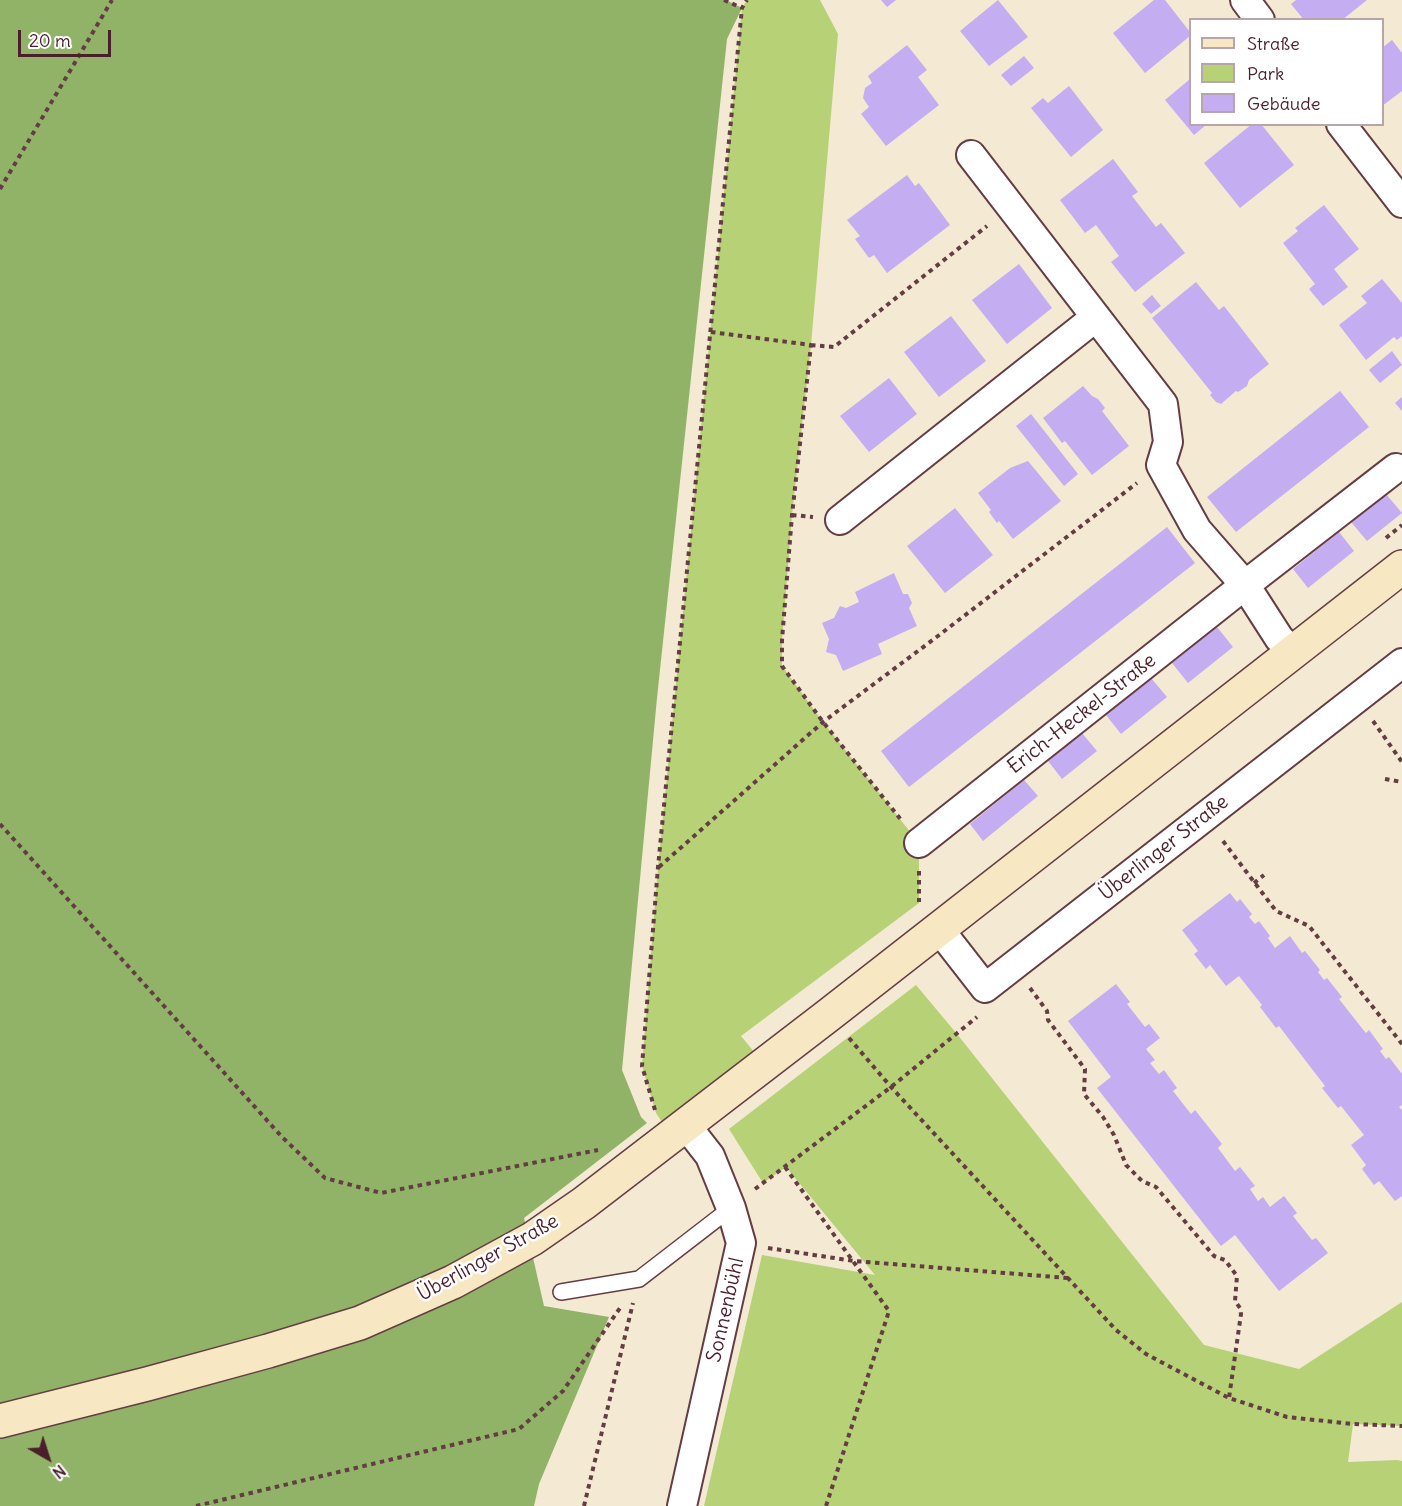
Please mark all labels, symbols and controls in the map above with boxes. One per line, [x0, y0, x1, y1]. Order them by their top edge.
scale bar [21, 18, 114, 56]
legend [1189, 18, 1384, 126]
text: 20 m [29, 29, 71, 52]
text: Straße [1247, 32, 1300, 55]
text: Park [1247, 62, 1284, 85]
text: Gebäude [1247, 92, 1320, 115]
street label: Erich-Heckel-Straße [1003, 649, 1161, 779]
street label: Überlinger Straße [1095, 790, 1233, 906]
street label: Überlinger Straße [413, 1209, 563, 1307]
street label: Sonnenbühl [702, 1255, 750, 1365]
north arrow [18, 1428, 78, 1488]
text: N [49, 1461, 70, 1483]

